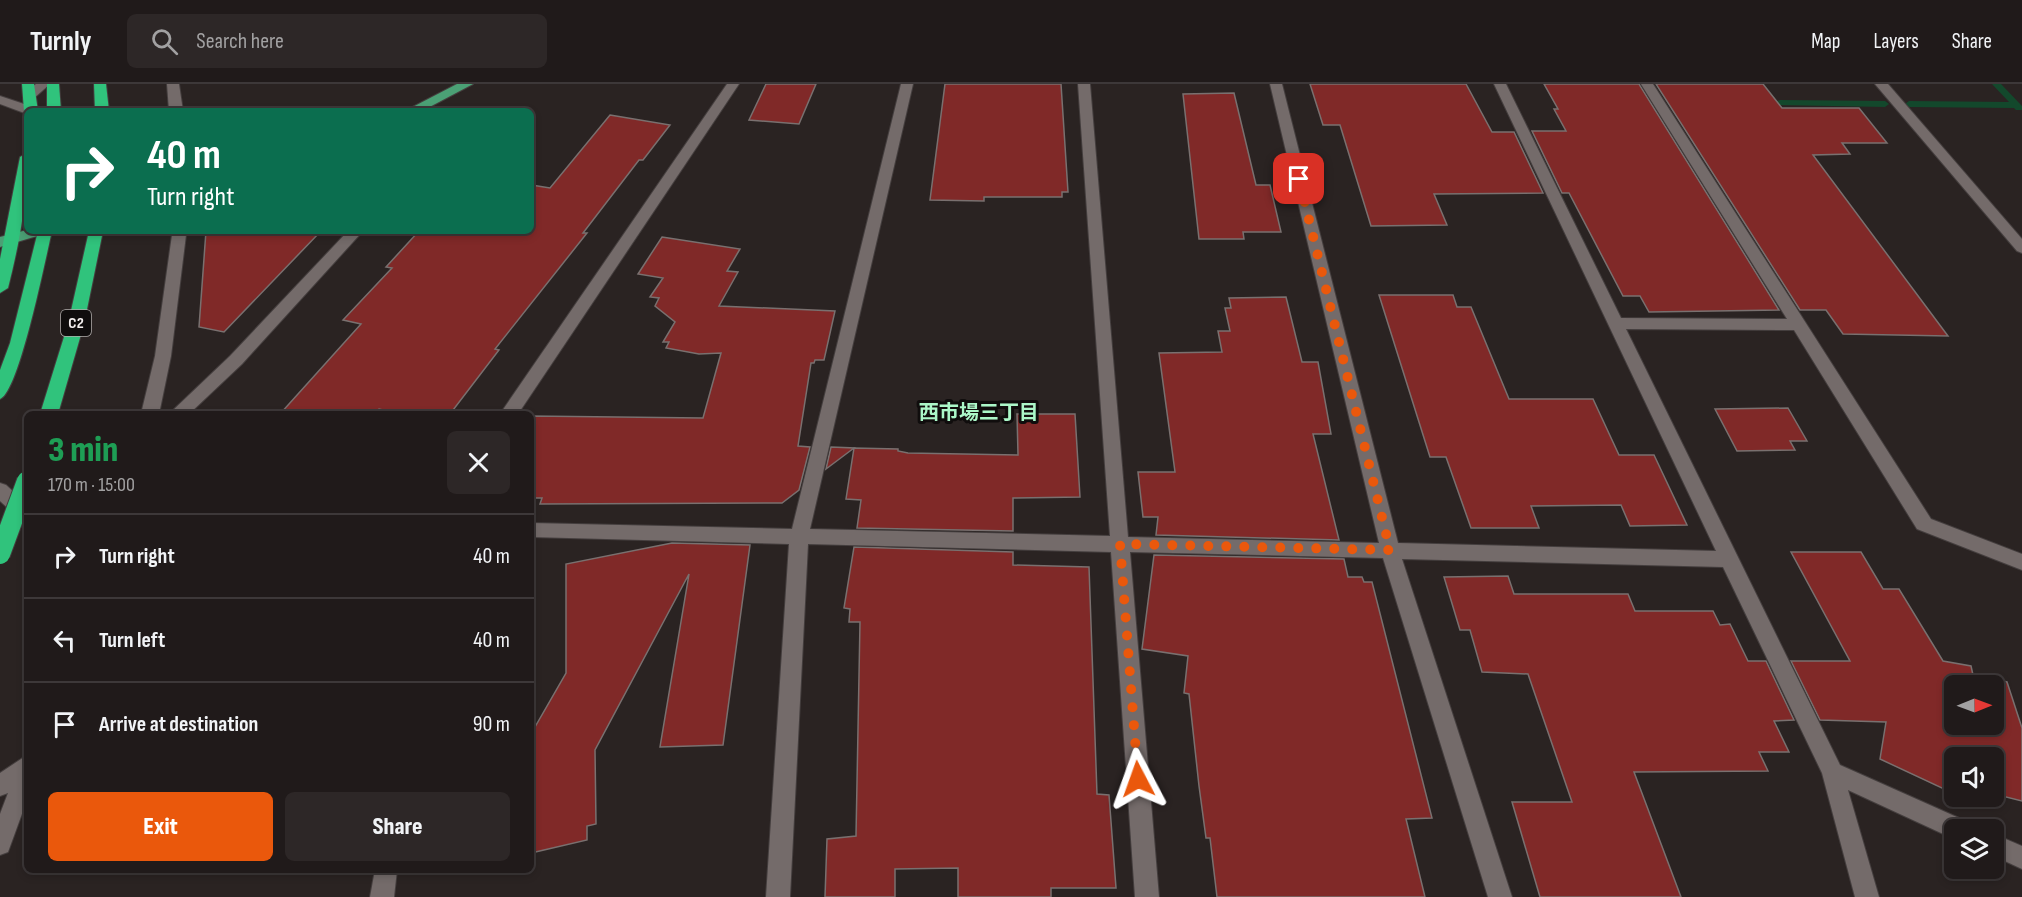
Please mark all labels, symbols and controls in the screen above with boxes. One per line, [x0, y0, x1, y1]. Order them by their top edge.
search box [127, 14, 547, 68]
text: Turnly [30, 25, 91, 58]
icon: search [148, 25, 181, 58]
text: Search here [196, 28, 284, 55]
text: Map [1811, 29, 1840, 54]
text: Layers [1873, 29, 1919, 54]
text: Share [1952, 29, 1992, 54]
text: 40 m [147, 130, 221, 181]
icon: right [48, 132, 126, 210]
pin [1273, 153, 1324, 204]
icon: arrive [1282, 162, 1315, 195]
text: Turn right [147, 181, 234, 213]
road number: C2 [61, 310, 91, 336]
district label: 西市場三丁目 [919, 401, 1039, 425]
text: 3 min [48, 429, 118, 472]
button: close [447, 431, 510, 494]
text: 170 m · 15:00 [48, 473, 135, 497]
icon: right [48, 540, 81, 573]
text: Turn right [99, 543, 175, 570]
text: 40 m [473, 543, 510, 570]
icon: left [48, 624, 81, 657]
text: Turn left [99, 627, 165, 654]
text: 40 m [473, 627, 510, 654]
north arrow [1944, 675, 2004, 735]
map controls [1944, 675, 2004, 879]
icon: arrive [48, 708, 81, 741]
text: Arrive at destination [99, 711, 258, 738]
text: 90 m [473, 711, 510, 738]
position arrow [1106, 747, 1170, 811]
button: sound [1944, 747, 2004, 807]
button: Exit [48, 792, 273, 861]
button: Share [285, 792, 510, 861]
button: layers [1944, 819, 2004, 879]

